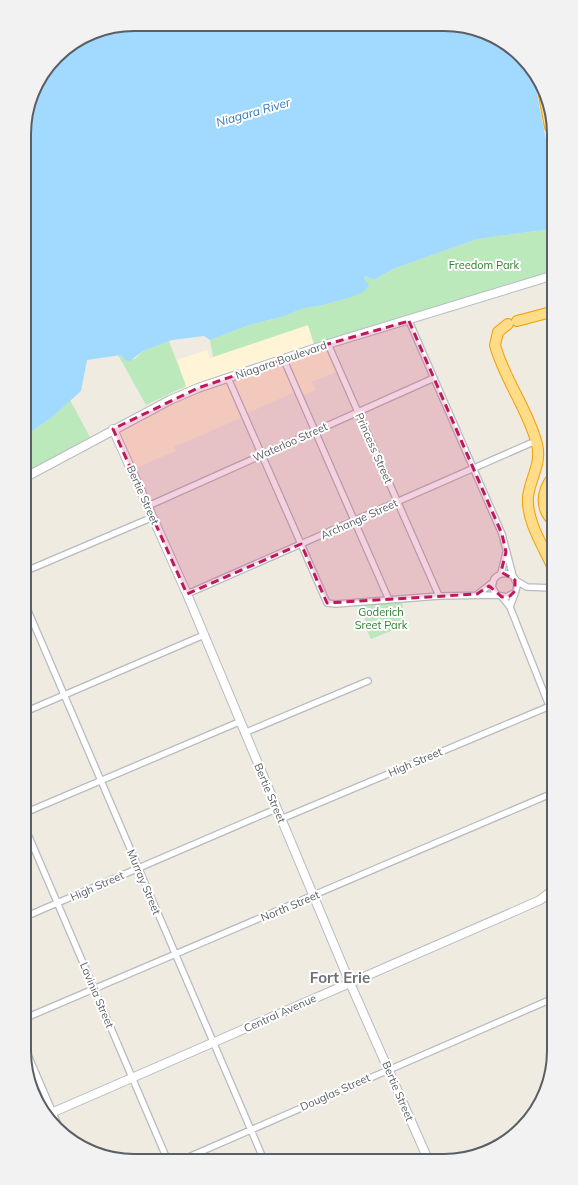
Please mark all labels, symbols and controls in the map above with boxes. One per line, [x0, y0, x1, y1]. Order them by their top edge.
water label: Niagara River [214, 94, 292, 130]
park label: Freedom Park [449, 258, 520, 272]
street label: Niagara Boulevard [234, 338, 328, 382]
street label: Princess Street [352, 411, 396, 486]
street label: Waterloo Street [250, 419, 330, 465]
street label: Bertie Street [124, 463, 162, 527]
street label: Archange Street [318, 496, 400, 542]
park label: Goderich Sreet Park [355, 605, 408, 632]
street label: High Street [386, 744, 444, 780]
street label: Bertie Street [251, 761, 289, 825]
street label: Murray Street [124, 847, 164, 917]
street label: High Street [68, 868, 126, 904]
street label: North Street [259, 887, 322, 925]
street label: Lavinia Street [77, 960, 117, 1030]
district label: Fort Erie [310, 968, 370, 987]
street label: Central Avenue [242, 991, 318, 1035]
street label: Bertie Street [379, 1059, 417, 1123]
street label: Douglas Street [298, 1070, 372, 1114]

